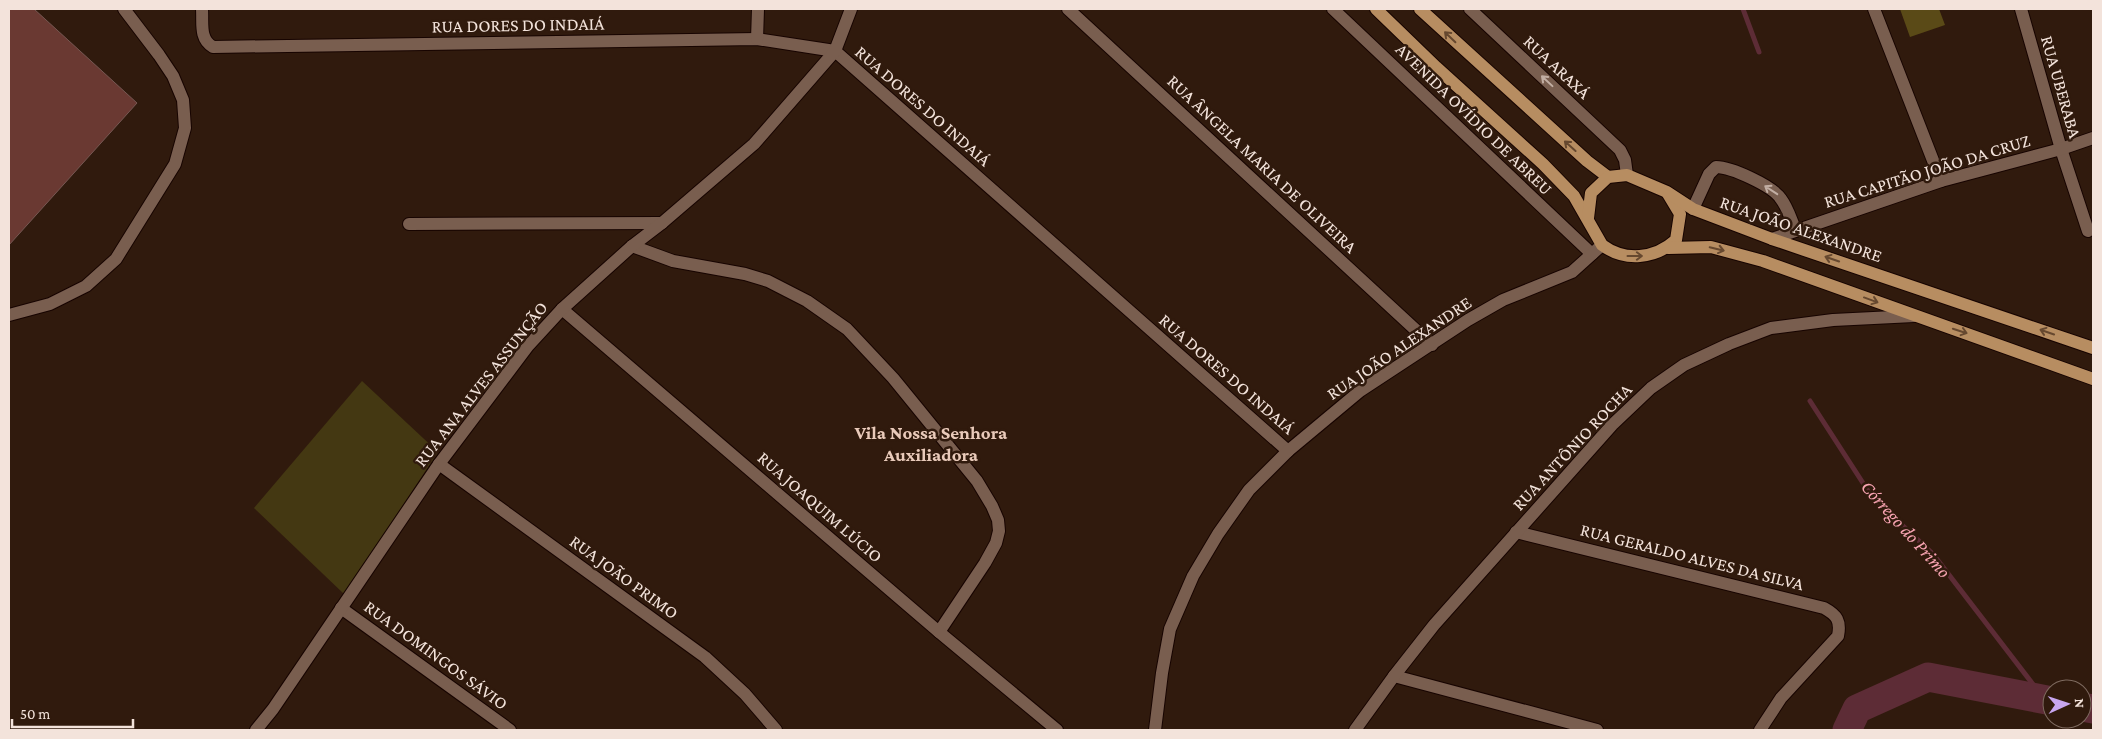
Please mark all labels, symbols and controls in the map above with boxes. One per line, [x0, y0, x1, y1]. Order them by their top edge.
street label: RUA DORES DO INDAIÁ [431, 13, 605, 37]
one-way arrow [1444, 31, 1456, 43]
street label: RUA ARAXÁ [1520, 31, 1595, 103]
street label: RUA UBERABA [2037, 33, 2085, 141]
street label: AVENIDA OVÍDIO DE ABREU [1392, 39, 1556, 199]
street label: RUA DORES DO INDAIÁ [851, 42, 995, 171]
street label: RUA ÂNGELA MARIA DE OLIVEIRA [1163, 71, 1361, 258]
one-way arrow [1540, 75, 1553, 87]
street label: RUA CAPITÃO JOÃO DA CRUZ [1822, 130, 2032, 212]
one-way arrow [1564, 140, 1577, 152]
one-way arrow [1764, 185, 1778, 196]
street label: RUA JOÃO ALEXANDRE [1717, 192, 1885, 266]
one-way arrow [1708, 245, 1724, 254]
one-way arrow [1627, 251, 1643, 261]
one-way arrow [1824, 254, 1840, 263]
street label: RUA JOÃO ALEXANDRE [1323, 292, 1475, 404]
one-way arrow [1862, 296, 1878, 305]
street label: RUA ANA ALVES ASSUNÇÃO [410, 298, 552, 470]
street label: RUA DORES DO INDAIÁ [1155, 310, 1299, 439]
one-way arrow [1952, 327, 1968, 336]
one-way arrow [2040, 327, 2055, 336]
street label: RUA ANTÔNIO ROCHA [1508, 379, 1636, 514]
district label: Vila Nossa Senhora Auxiliadora [854, 422, 1008, 465]
street label: RUA JOAQUIM LÚCIO [754, 447, 886, 567]
water label: Córrego do Primo [1857, 476, 1955, 582]
street label: RUA GERALDO ALVES DA SILVA [1578, 520, 1806, 595]
street label: RUA JOÃO PRIMO [566, 531, 682, 623]
street label: RUA DOMINGOS SÁVIO [360, 596, 512, 714]
north arrow [2042, 679, 2092, 729]
scale bar [12, 696, 134, 728]
text: N [2072, 698, 2088, 709]
text: 50 m [20, 706, 50, 722]

